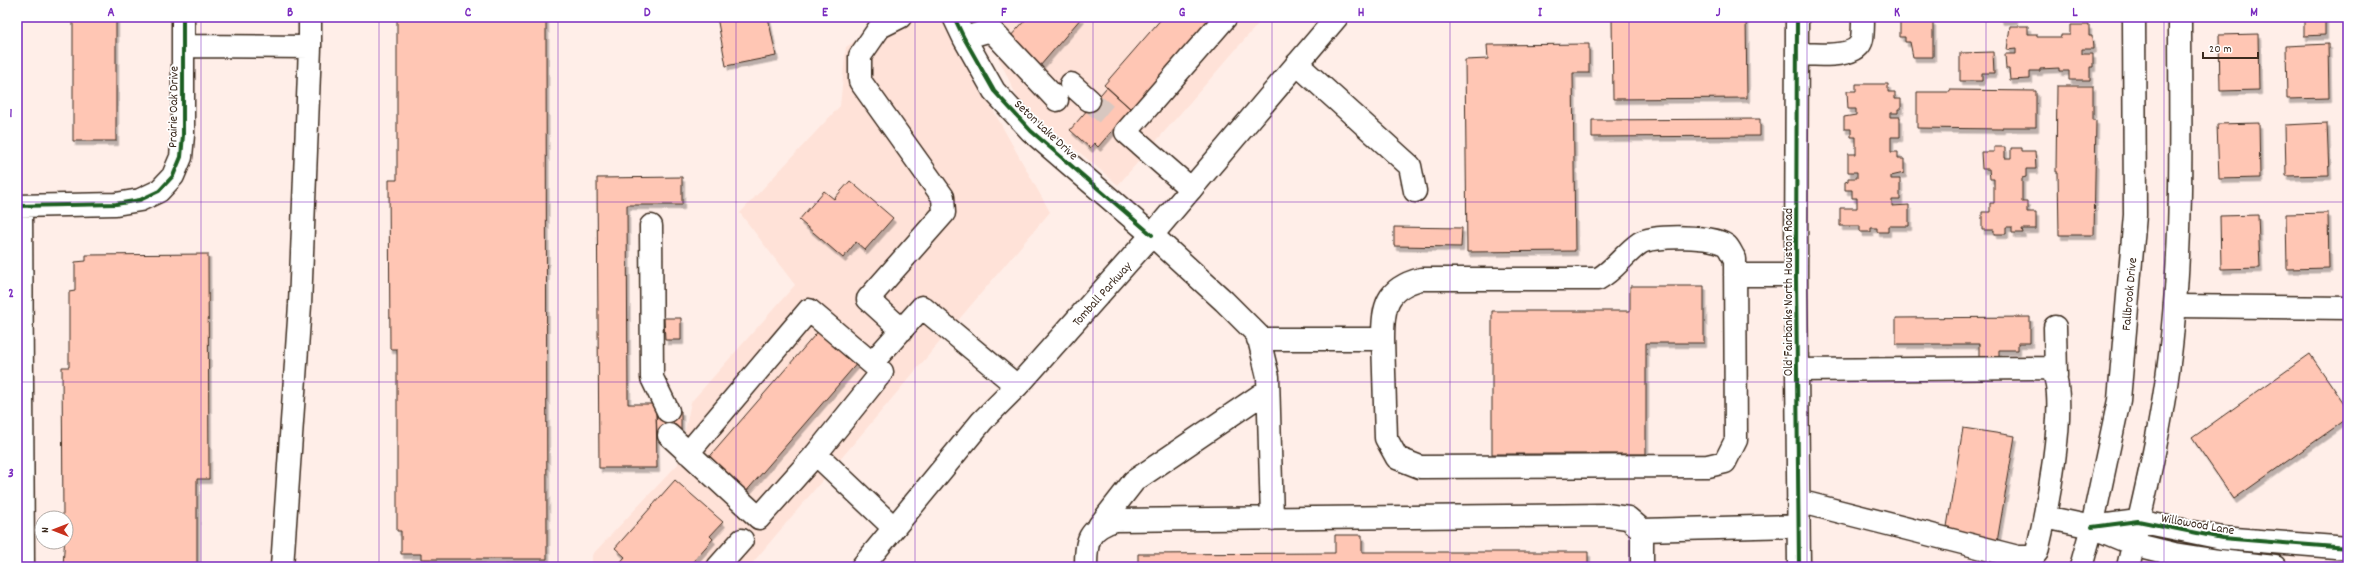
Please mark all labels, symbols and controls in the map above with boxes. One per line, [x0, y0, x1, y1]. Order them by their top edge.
text: A [107, 4, 115, 23]
text: B [287, 4, 293, 23]
text: C [465, 4, 472, 23]
text: D [644, 4, 651, 23]
text: E [822, 4, 829, 23]
text: F [1001, 4, 1007, 23]
text: G [1179, 4, 1186, 23]
text: H [1358, 4, 1365, 23]
text: I [1538, 4, 1543, 23]
text: J [1716, 4, 1721, 23]
text: K [1894, 4, 1900, 23]
text: L [2072, 4, 2078, 23]
text: M [2250, 4, 2258, 23]
scale bar [2203, 34, 2258, 60]
text: 20 m [2209, 41, 2232, 58]
street label: Prairie Oak Drive [164, 66, 185, 148]
street label: Seton Lake Drive [1009, 96, 1082, 166]
text: 1 [10, 105, 13, 124]
street label: Old Fairbanks North Houston Road [1780, 208, 1799, 376]
street label: Tomball Parkway [1069, 257, 1138, 331]
street label: Fallbrook Drive [2118, 257, 2143, 332]
text: 2 [8, 285, 14, 304]
text: 3 [8, 465, 14, 484]
north arrow [34, 510, 74, 550]
street label: Willowood Lane [2159, 510, 2236, 541]
text: N [38, 527, 54, 533]

